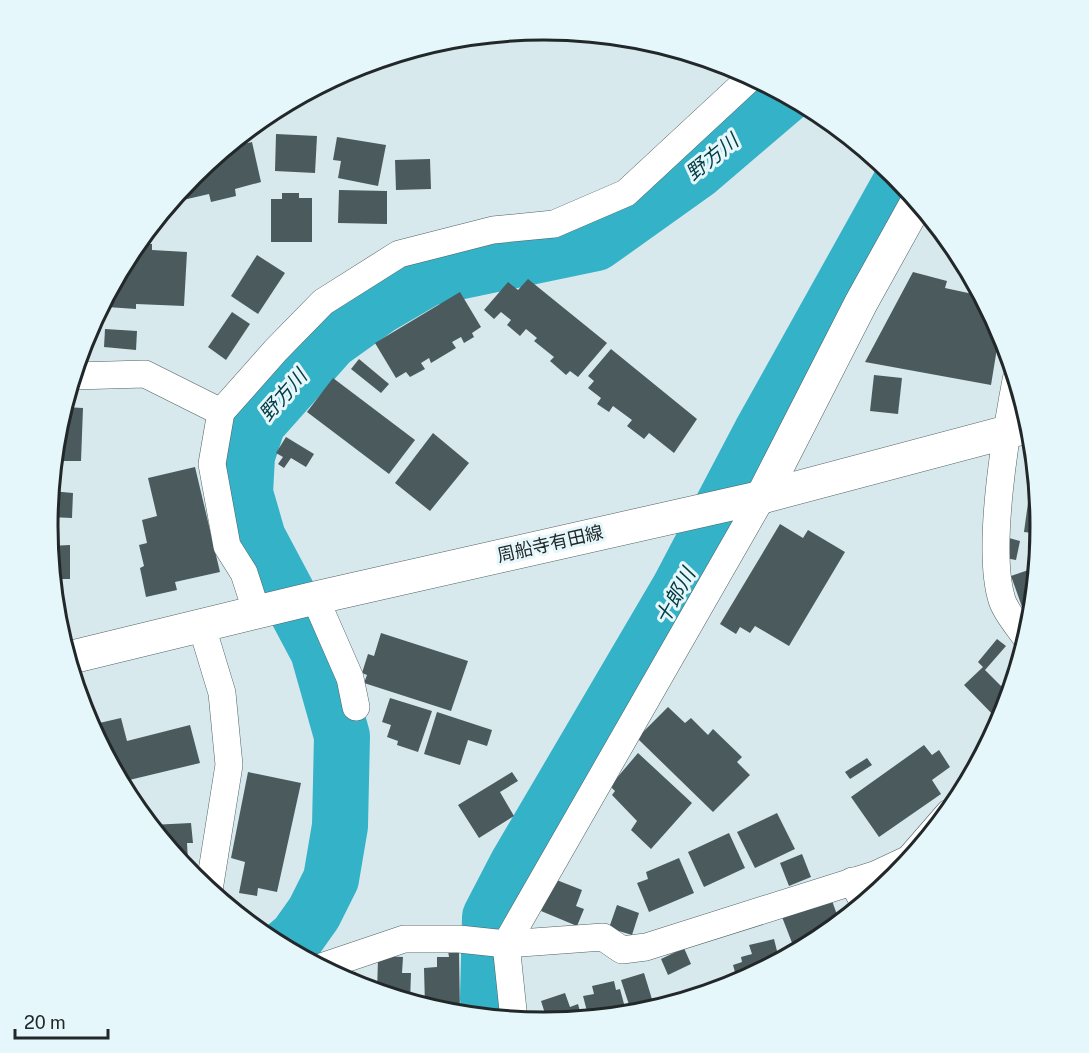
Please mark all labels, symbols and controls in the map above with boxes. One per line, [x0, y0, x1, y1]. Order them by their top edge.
water label: 野方川 [681, 128, 744, 185]
water label: 野方川 [254, 363, 313, 426]
street label: 周船寺有田線 [495, 521, 605, 566]
water label: 十郎川 [650, 562, 701, 628]
scale bar [15, 1002, 108, 1040]
text: 20 m [24, 1012, 66, 1033]

